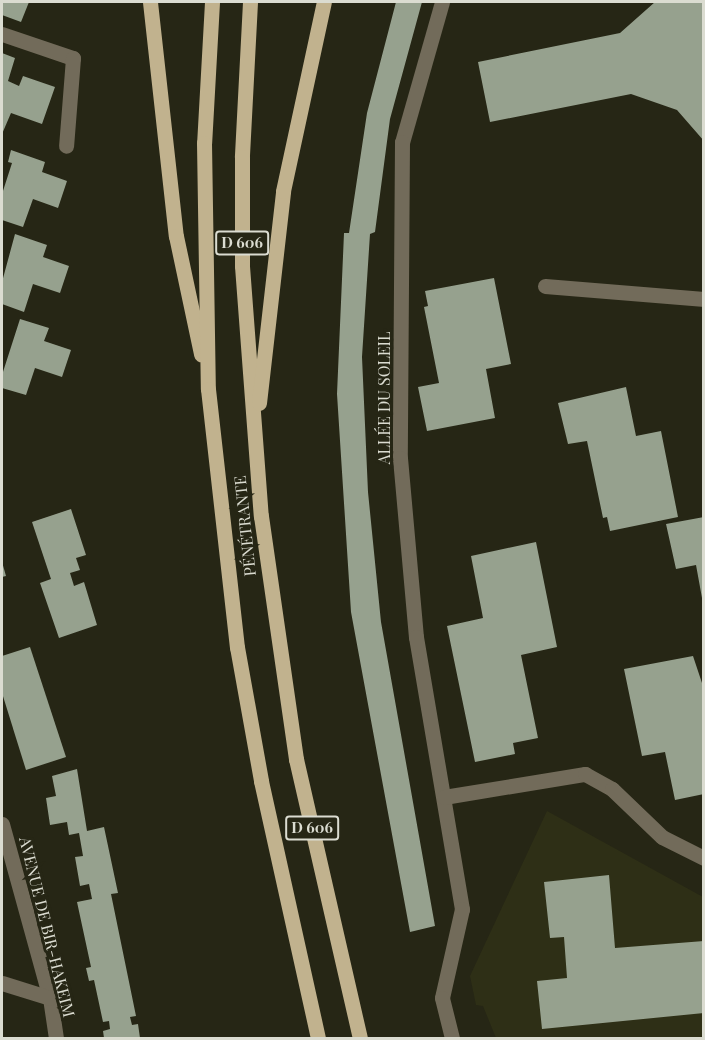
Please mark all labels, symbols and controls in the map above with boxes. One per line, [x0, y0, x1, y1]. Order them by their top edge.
road number: D 606 [215, 231, 269, 255]
street label: ALLÉE DU SOLEIL [374, 332, 394, 464]
street label: PÉNÉTRANTE [230, 475, 260, 577]
road number: D 606 [285, 816, 339, 840]
street label: AVENUE DE BIR-HAKEIM [15, 835, 79, 1019]

